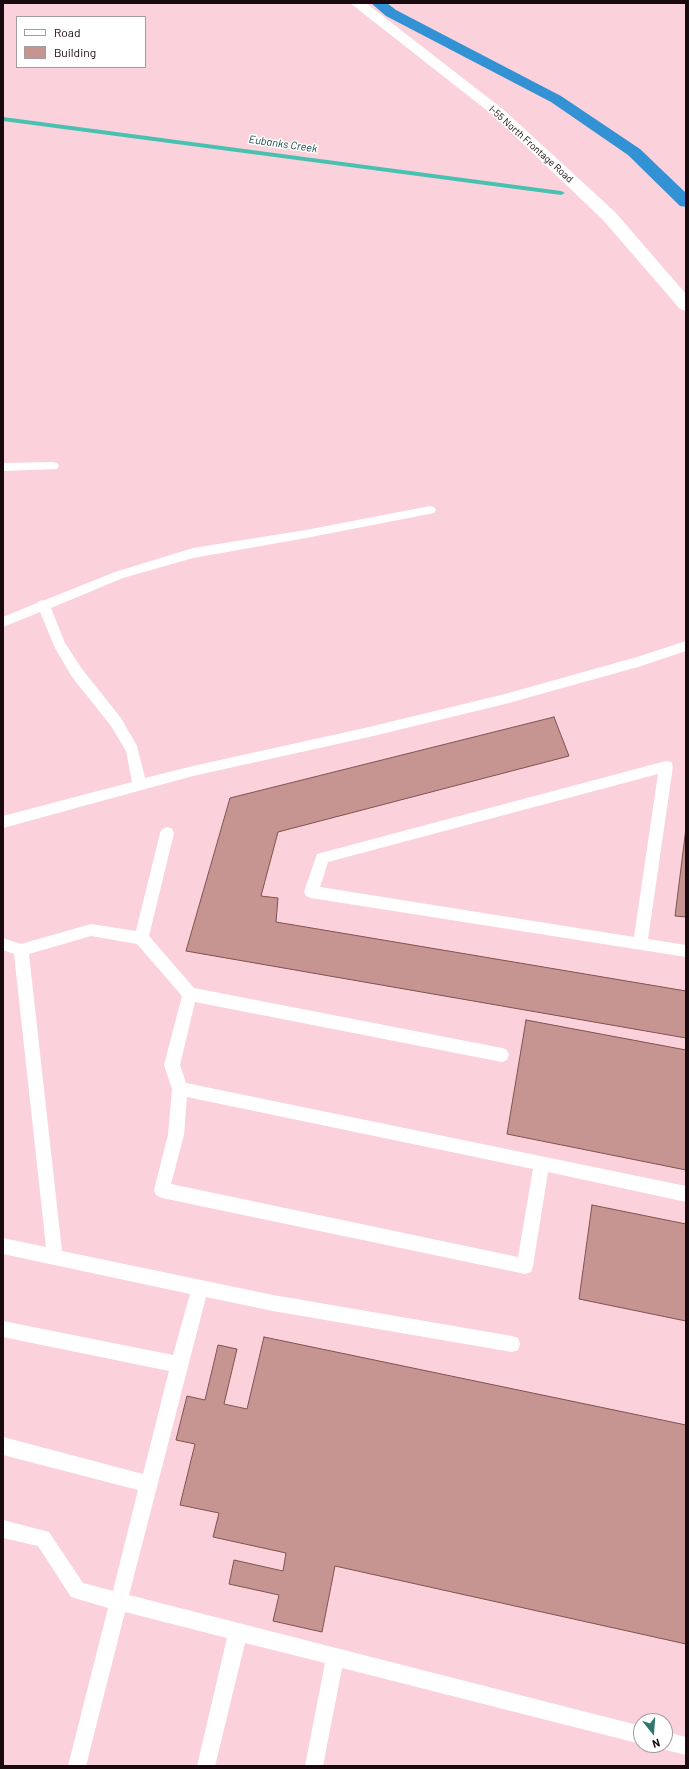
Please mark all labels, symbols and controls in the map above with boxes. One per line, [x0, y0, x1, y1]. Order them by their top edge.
legend [16, 16, 146, 68]
text: Road [54, 25, 81, 39]
text: Building [54, 45, 96, 59]
street label: I-55 North Frontage Road [486, 103, 576, 185]
water label: Eubanks Creek [248, 133, 318, 155]
north arrow [633, 1713, 673, 1753]
text: N [651, 1737, 662, 1751]

